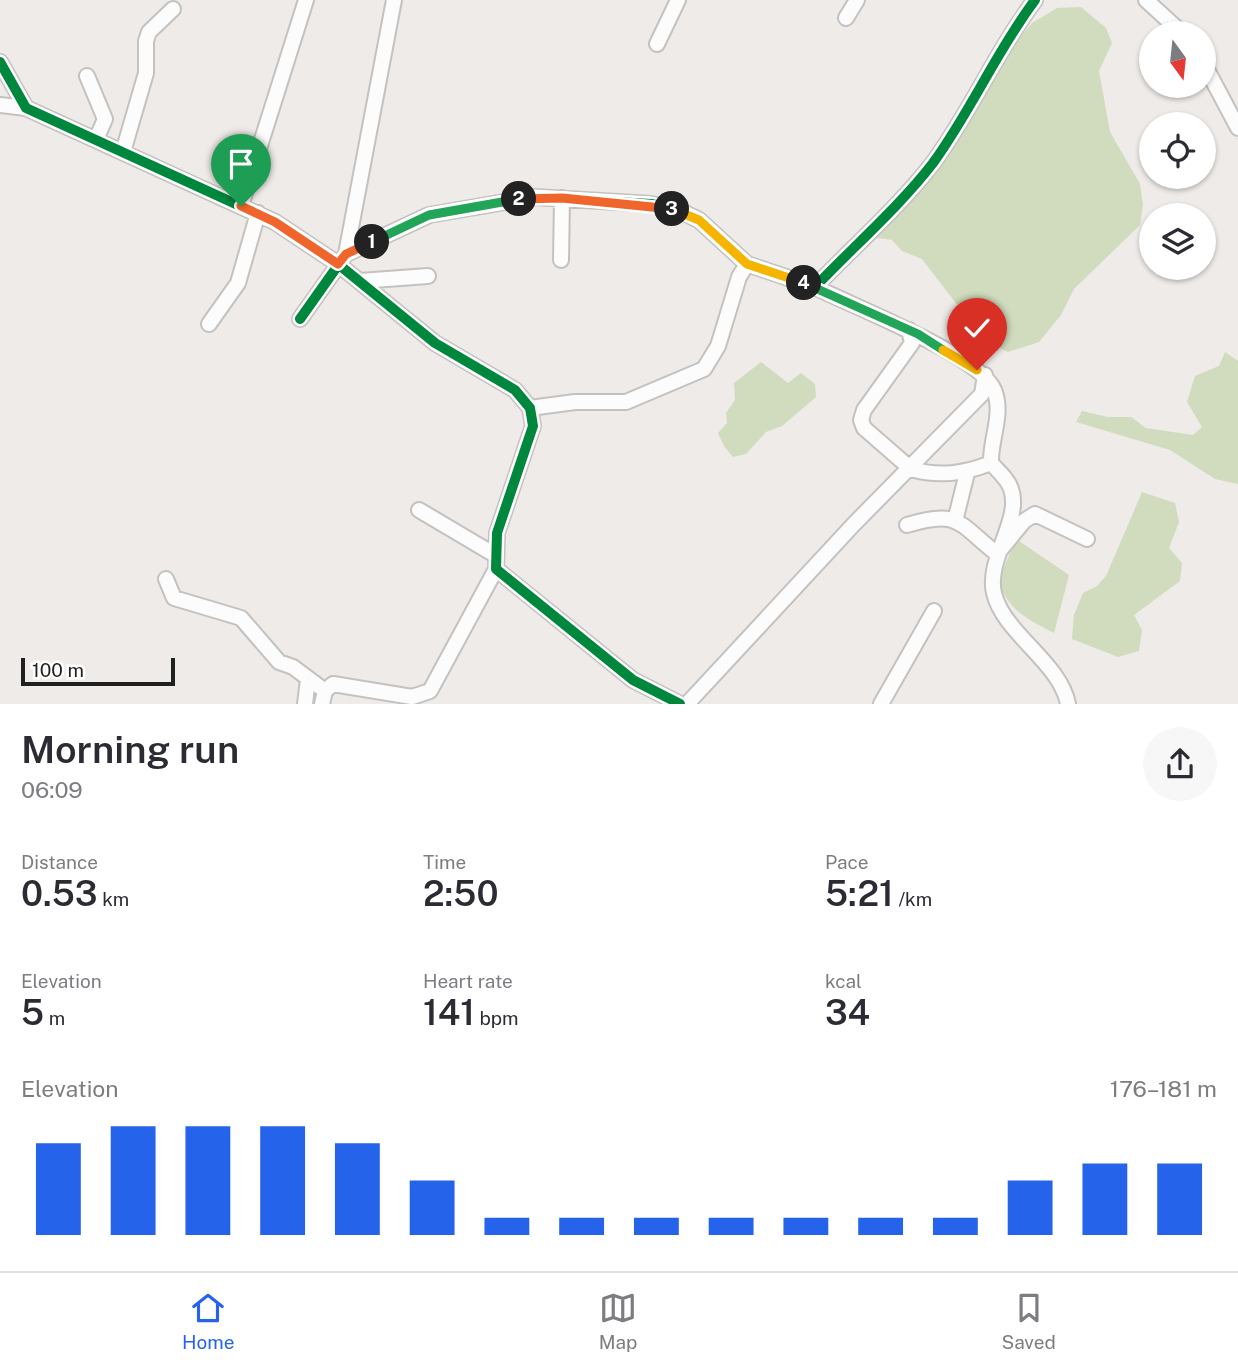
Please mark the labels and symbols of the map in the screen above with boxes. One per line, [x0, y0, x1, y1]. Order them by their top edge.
north arrow [1139, 21, 1216, 98]
pin [211, 134, 271, 206]
pin: 2 [502, 182, 536, 216]
pin: 3 [654, 192, 690, 227]
pin: 1 [354, 224, 390, 260]
pin: 4 [786, 266, 822, 300]
pin [947, 298, 1007, 370]
scale bar [21, 655, 175, 687]

